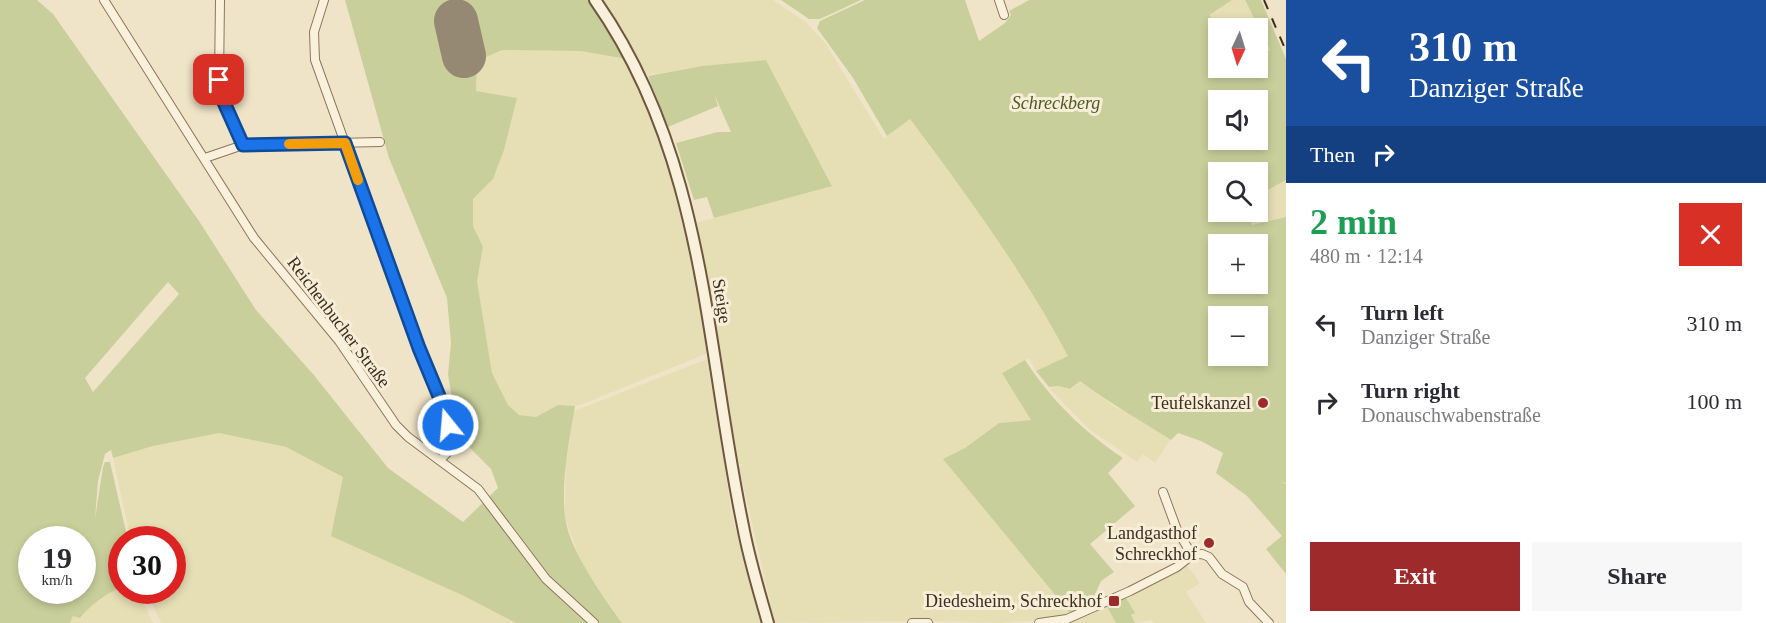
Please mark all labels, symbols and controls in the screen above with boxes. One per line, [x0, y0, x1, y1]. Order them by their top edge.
north arrow [1208, 18, 1268, 78]
map controls [1208, 18, 1268, 366]
icon: left [1310, 24, 1388, 102]
text: 310 m [1409, 24, 1518, 70]
pin [193, 54, 244, 105]
icon: arrive [202, 63, 235, 96]
text: Danziger Straße [1409, 73, 1584, 103]
button: sound [1208, 90, 1268, 150]
park label: Schreckberg [1012, 93, 1100, 113]
icon: right [1367, 138, 1400, 171]
text: Then [1310, 142, 1355, 167]
button: search [1208, 162, 1268, 222]
text: 2 min [1310, 202, 1397, 242]
button: close [1679, 203, 1742, 266]
button: + [1208, 234, 1268, 294]
text: 480 m · 12:14 [1310, 245, 1423, 267]
street label: Reichenbucher Straße [283, 253, 395, 391]
street label: Steige [709, 277, 735, 325]
text: Turn left [1361, 300, 1444, 325]
button: − [1208, 306, 1268, 366]
icon: left [1310, 308, 1343, 341]
text: 310 m [1686, 311, 1742, 336]
text: Danziger Straße [1361, 326, 1490, 348]
text: Turn right [1361, 378, 1460, 403]
icon: right [1310, 386, 1343, 419]
text: 100 m [1686, 389, 1742, 414]
position arrow [416, 393, 480, 457]
place label: Teufelskanzel [1151, 393, 1251, 413]
marker: Teufelskanzel [1256, 396, 1270, 410]
text: Donauschwabenstraße [1361, 404, 1541, 426]
place label: Landgasthof Schreckhof [1107, 523, 1197, 564]
speed limit sign: 30 [108, 526, 186, 604]
marker: Landgasthof Schreckhof [1202, 536, 1216, 550]
text: 19 [42, 541, 72, 574]
button: Exit [1310, 542, 1520, 611]
button: Share [1532, 542, 1742, 611]
text: km/h [42, 572, 72, 588]
place label: Diedesheim, Schreckhof [925, 591, 1102, 611]
marker: Diedesheim, Schreckhof [1107, 594, 1121, 608]

